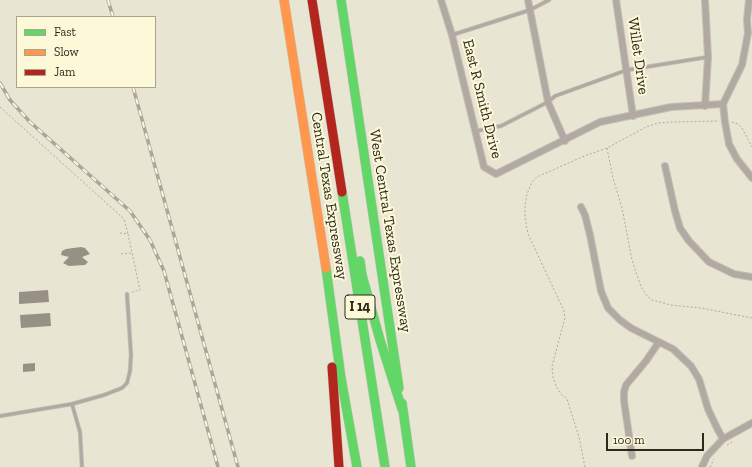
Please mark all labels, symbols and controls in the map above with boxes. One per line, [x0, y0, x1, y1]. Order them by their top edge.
legend [16, 16, 156, 88]
street label: Willet Drive [624, 16, 652, 96]
text: Fast [54, 25, 76, 39]
street label: East R Smith Drive [458, 38, 506, 160]
text: Slow [54, 45, 79, 59]
text: Jam [54, 65, 75, 79]
street label: Central Texas Expressway [307, 111, 351, 281]
street label: West Central Texas Expressway [365, 128, 415, 334]
road number: I 14 [345, 295, 375, 319]
scale bar [608, 425, 706, 451]
text: 100 m [613, 433, 645, 447]

